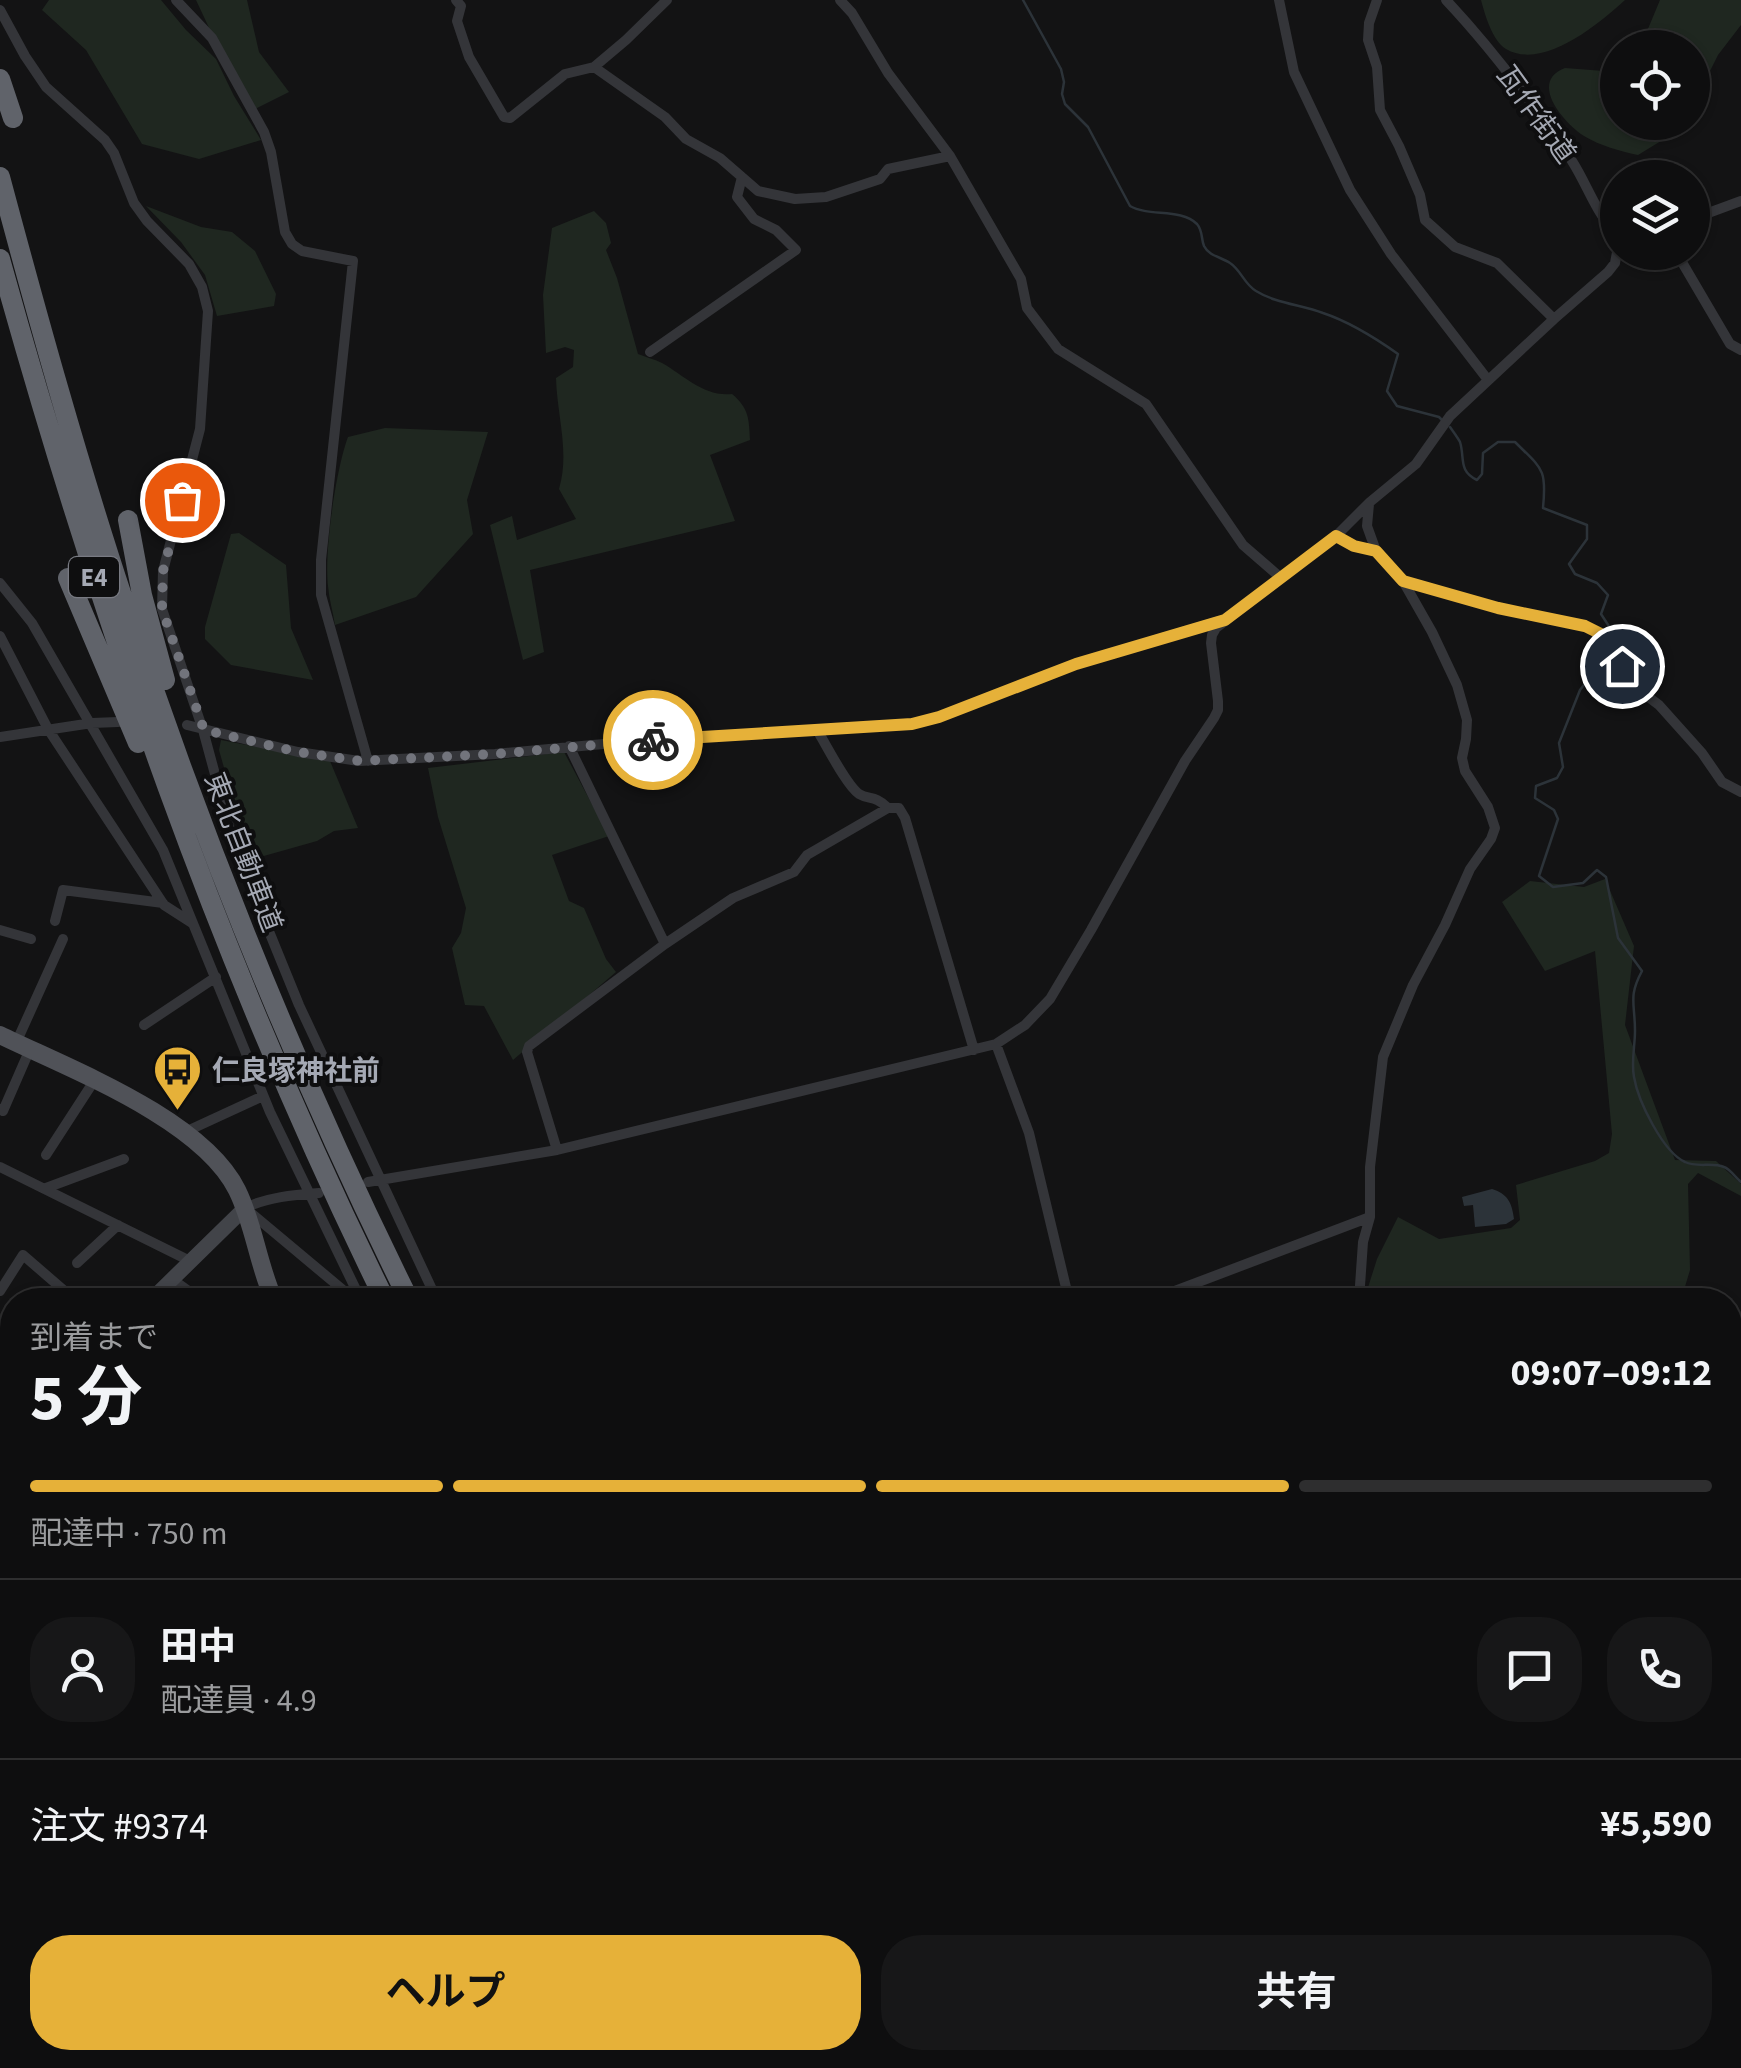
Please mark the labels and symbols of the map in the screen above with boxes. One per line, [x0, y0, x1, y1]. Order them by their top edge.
street label: 瓦作街道 [1487, 58, 1585, 172]
pin [140, 458, 225, 543]
road number: E4 [69, 557, 119, 597]
pin [1580, 624, 1665, 709]
courier [603, 690, 703, 790]
street label: 東北自動車道 [194, 767, 292, 938]
bus stop icon: 仁良塚神社前 [151, 1044, 203, 1112]
place label: 仁良塚神社前 [212, 1051, 380, 1091]

